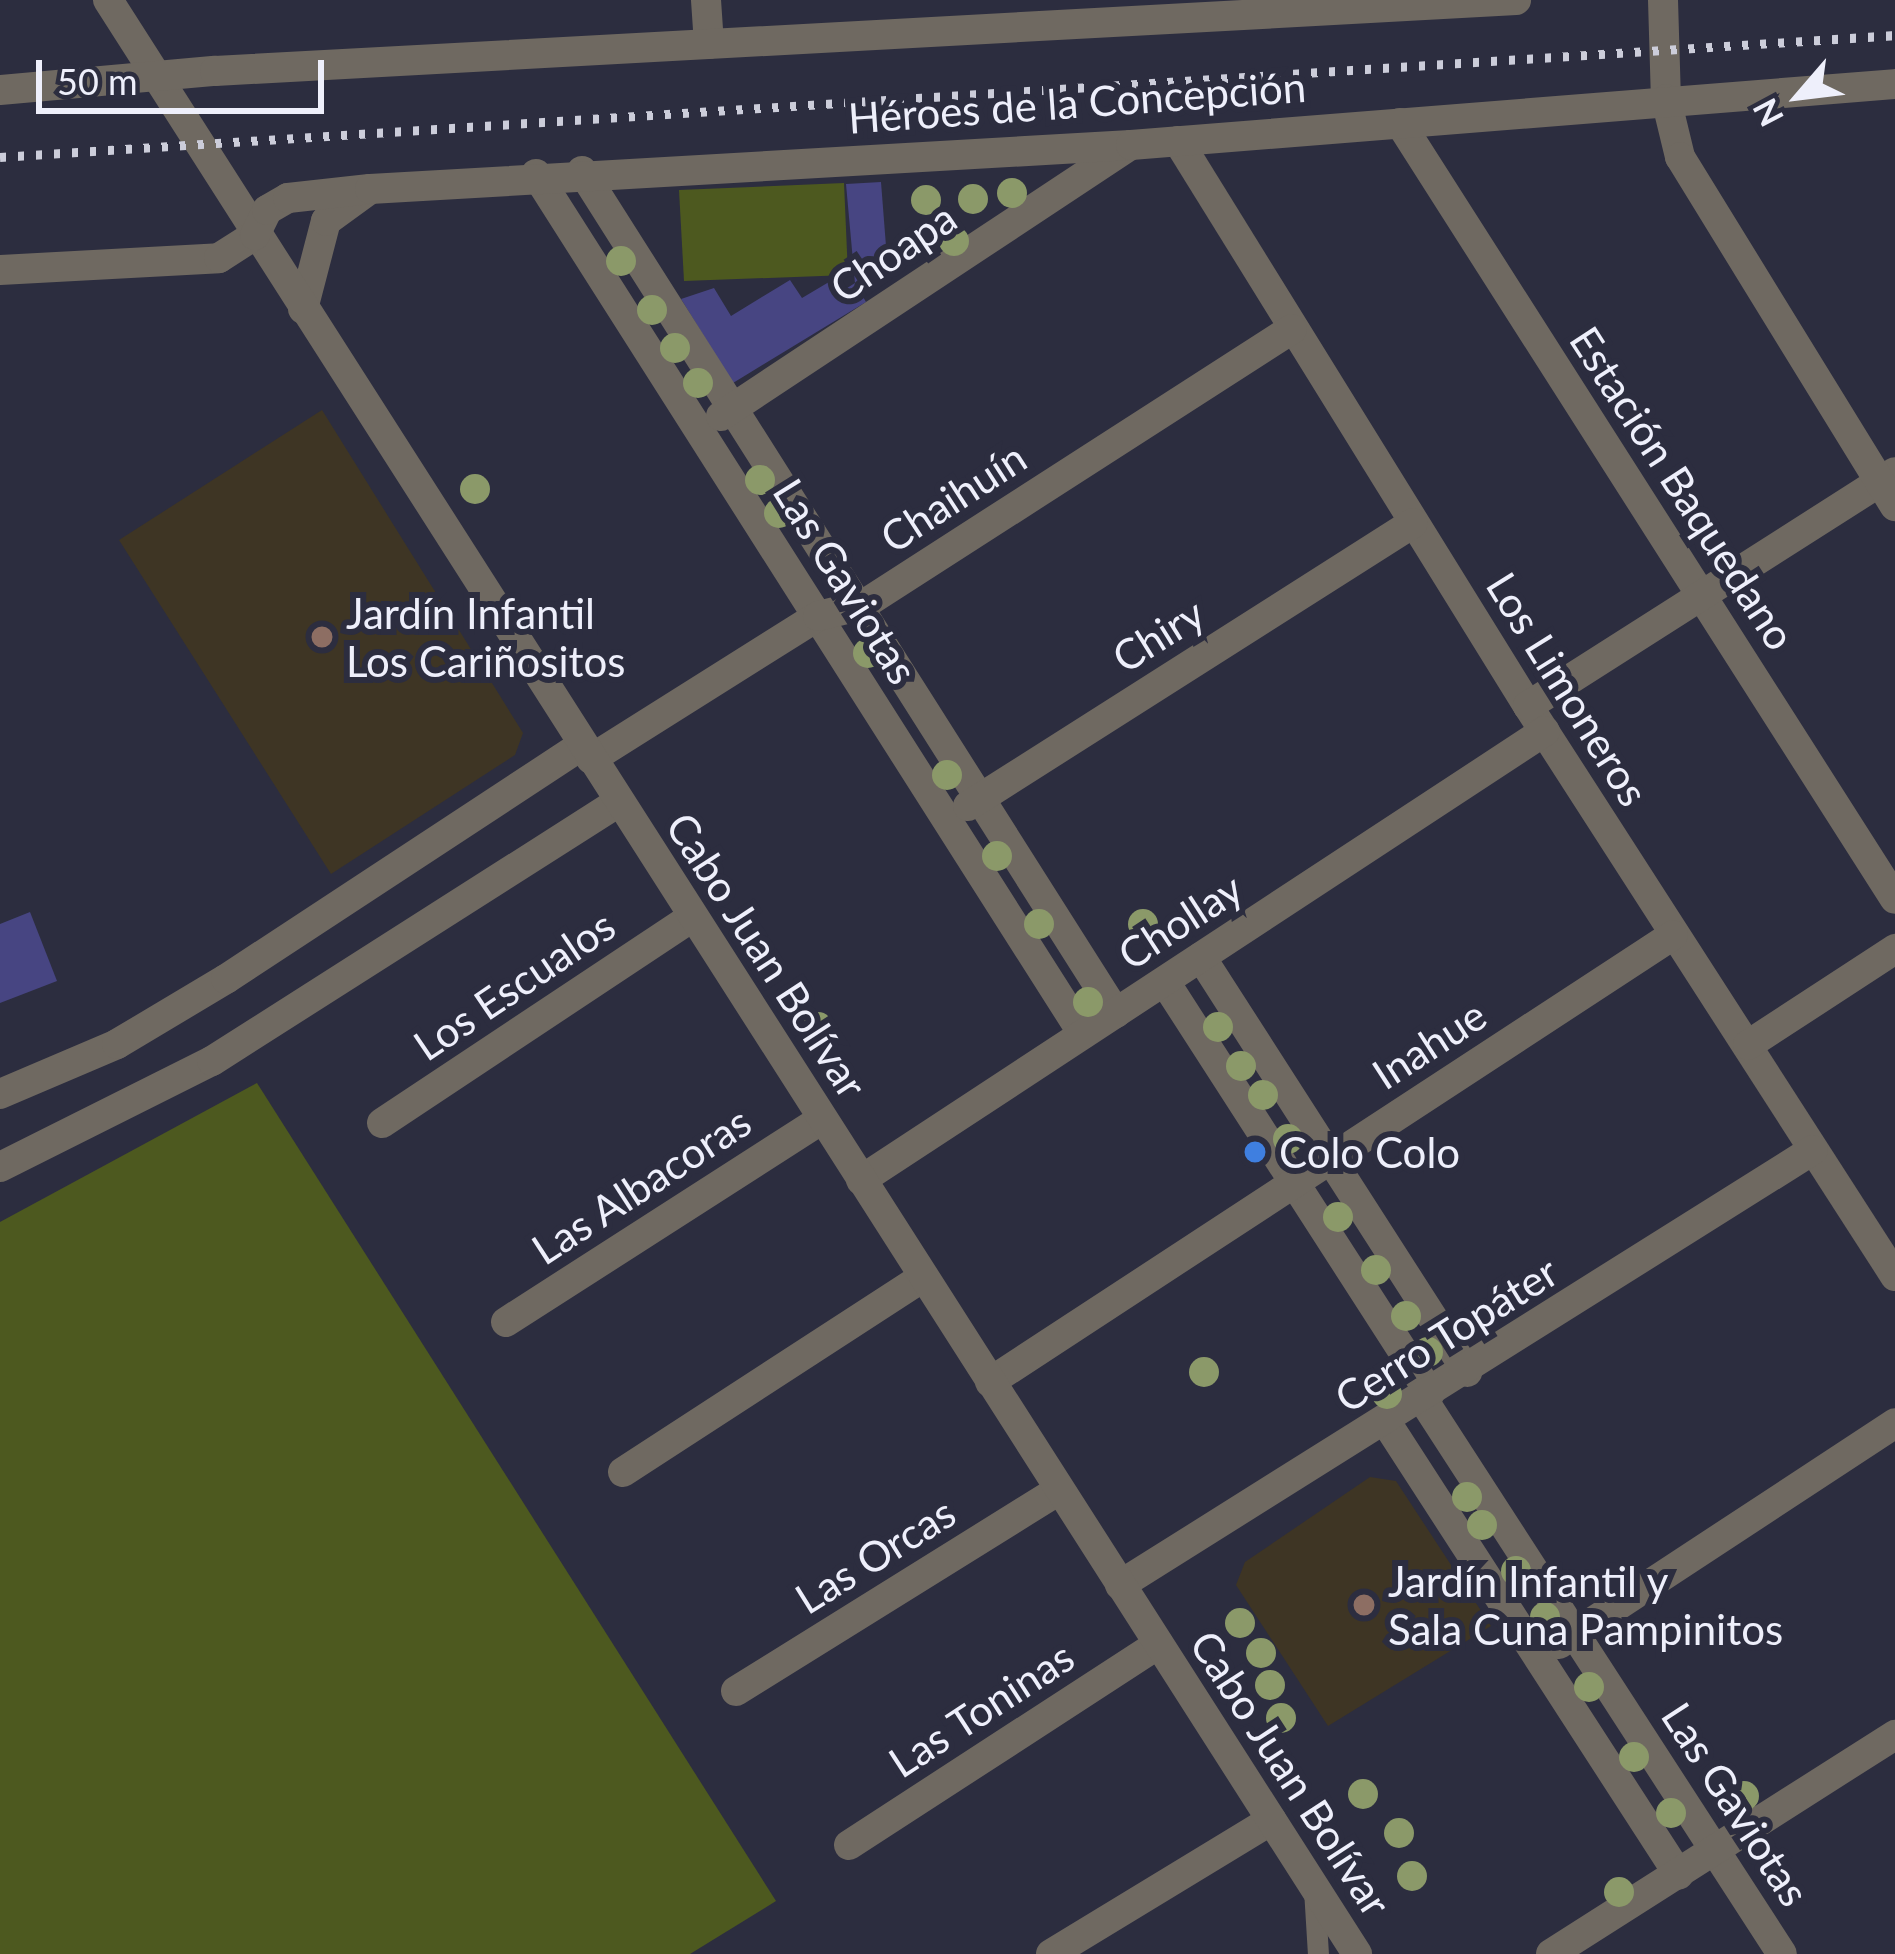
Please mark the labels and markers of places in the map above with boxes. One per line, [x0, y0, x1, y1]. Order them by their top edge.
place label: Jardín Infantil Los Cariñositos [346, 588, 626, 686]
marker: Jardín Infantil Los Cariñositos [309, 624, 335, 650]
place label: Colo Colo [1279, 1127, 1460, 1177]
marker: Colo Colo [1242, 1139, 1268, 1165]
place label: Jardín Infantil y Sala Cuna Pampinitos [1388, 1556, 1783, 1654]
marker: Jardín Infantil y Sala Cuna Pampinitos [1351, 1592, 1377, 1618]

